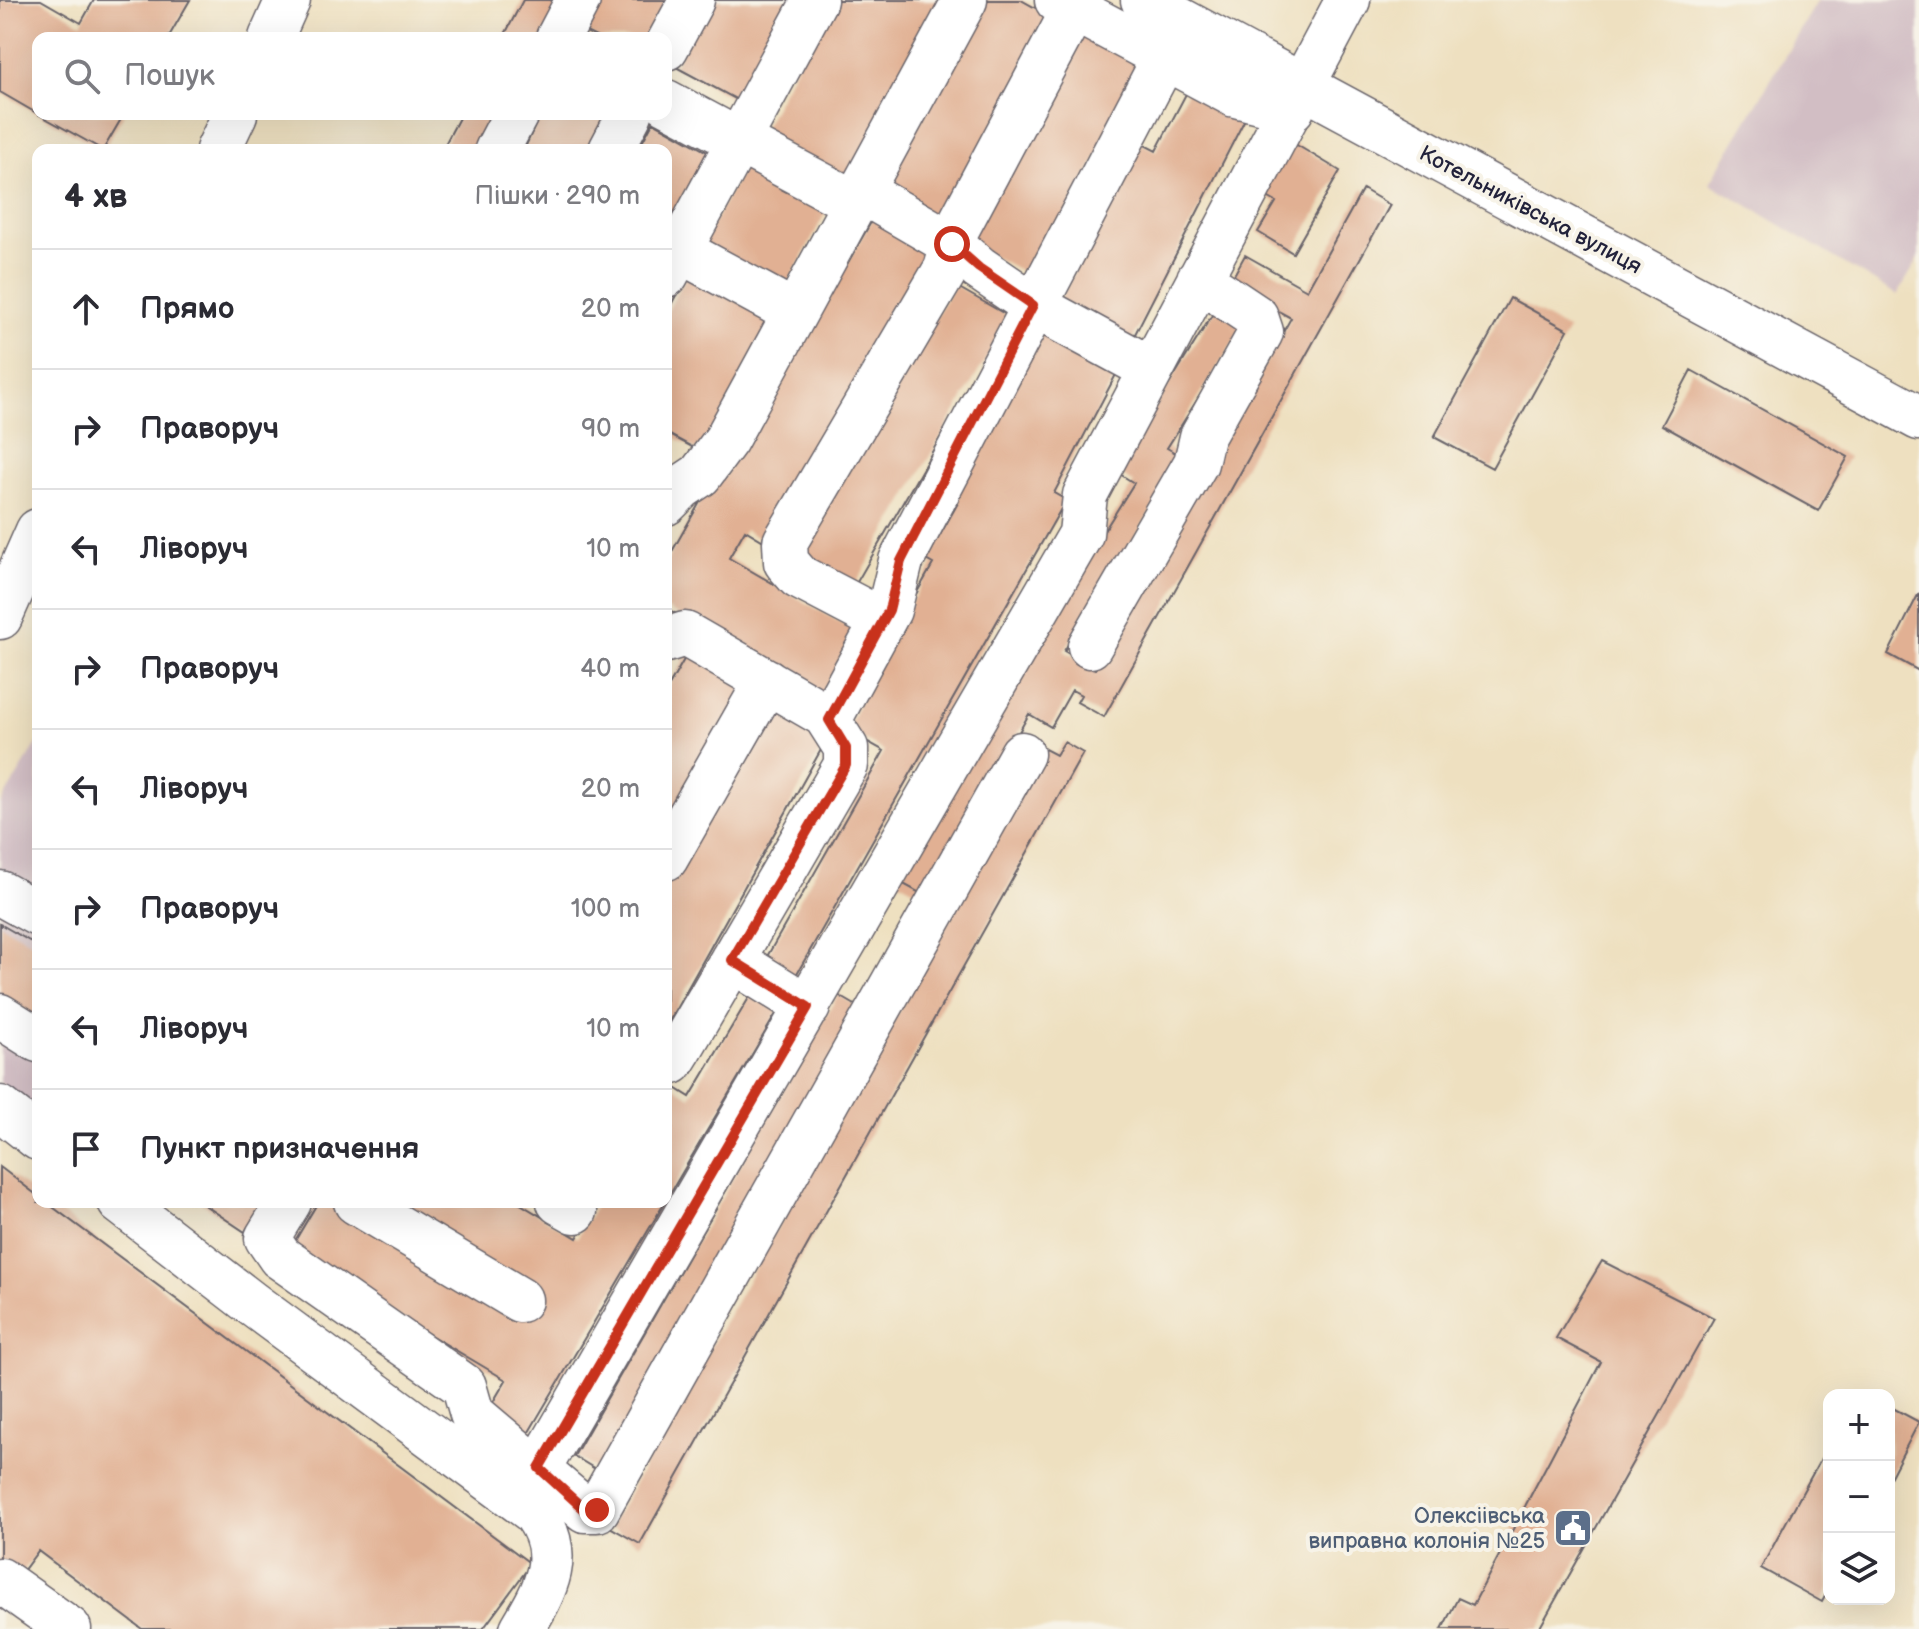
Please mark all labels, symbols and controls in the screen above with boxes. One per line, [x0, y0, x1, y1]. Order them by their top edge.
search box [32, 32, 672, 120]
icon: search [60, 54, 104, 98]
text: Пошук [124, 58, 215, 94]
street label: Котельниківська вулиця [1414, 140, 1646, 280]
text: 4 хв [64, 176, 127, 217]
text: Пішки · 290 m [475, 181, 640, 212]
route start [934, 226, 970, 262]
icon: ahead [64, 287, 108, 331]
text: Прямо [140, 291, 234, 327]
text: 20 m [581, 294, 640, 325]
icon: right [64, 407, 108, 451]
text: Праворуч [140, 411, 279, 447]
text: 90 m [581, 414, 640, 445]
icon: left [64, 527, 108, 571]
text: Ліворуч [140, 531, 248, 567]
text: 10 m [586, 534, 640, 565]
icon: right [64, 647, 108, 691]
text: Праворуч [140, 651, 279, 687]
text: 40 m [580, 654, 640, 685]
icon: left [64, 767, 108, 811]
text: Ліворуч [140, 771, 248, 807]
text: 20 m [581, 774, 640, 805]
icon: right [64, 887, 108, 931]
text: Праворуч [140, 891, 279, 927]
text: 100 m [571, 894, 640, 925]
icon: left [64, 1007, 108, 1051]
text: Ліворуч [140, 1011, 248, 1047]
text: 10 m [586, 1014, 640, 1045]
icon: arrive [64, 1127, 108, 1171]
text: Пункт призначення [140, 1131, 419, 1167]
map controls [1823, 1389, 1895, 1605]
button: + [1823, 1389, 1895, 1461]
button: − [1823, 1461, 1895, 1533]
route end [579, 1492, 615, 1528]
place label: Олексіівська виправна колонія №25 [1308, 1503, 1545, 1555]
public building icon: Олексіівська виправна колонія №25 [1552, 1507, 1594, 1549]
button: layers [1823, 1533, 1895, 1605]

